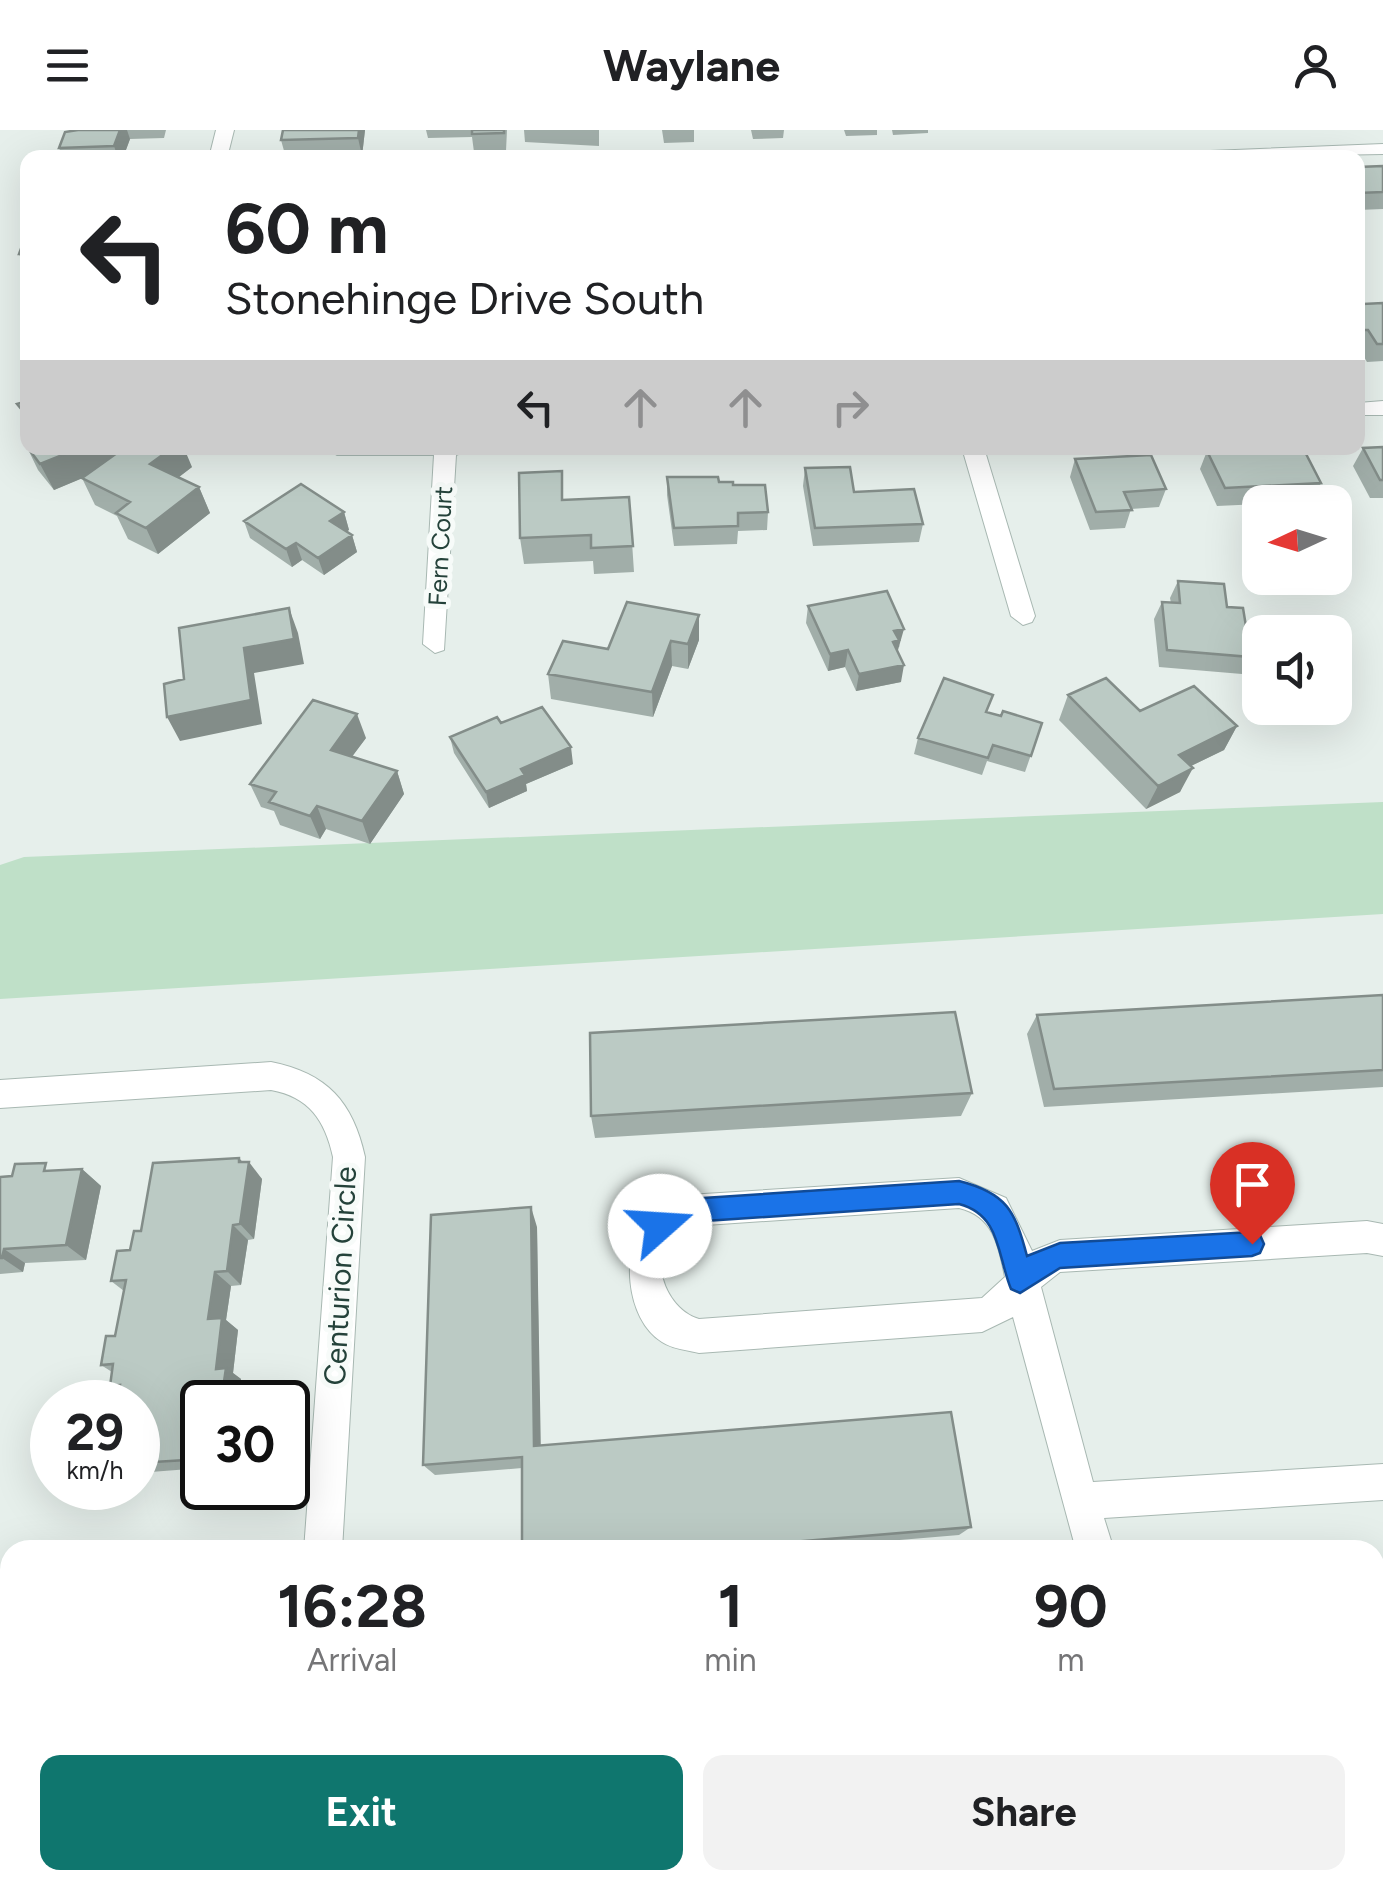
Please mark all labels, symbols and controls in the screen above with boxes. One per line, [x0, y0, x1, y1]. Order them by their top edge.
icon: menu [40, 38, 95, 93]
text: Waylane [603, 38, 780, 92]
icon: person [1288, 38, 1343, 93]
text: 60 m [225, 186, 389, 271]
icon: left [60, 190, 190, 320]
text: Stonehinge Drive South [225, 271, 704, 325]
icon: left [508, 380, 563, 435]
icon: ahead [613, 380, 668, 435]
icon: ahead [718, 380, 773, 435]
icon: right [823, 380, 878, 435]
street label: Fern Court [422, 485, 458, 607]
north arrow [1242, 485, 1352, 595]
map controls [1242, 485, 1352, 725]
button: sound [1242, 615, 1352, 725]
pin [1210, 1142, 1295, 1245]
icon: arrive [1225, 1157, 1280, 1212]
street label: Centurion Circle [316, 1165, 364, 1387]
position arrow [608, 1174, 712, 1278]
speed limit sign: 30 [180, 1380, 310, 1510]
text: 29 [66, 1402, 124, 1463]
text: km/h [66, 1455, 124, 1485]
text: 16:28 [277, 1570, 427, 1642]
text: 1 [718, 1570, 743, 1642]
text: 90 [1034, 1570, 1108, 1642]
text: Arrival [307, 1641, 397, 1679]
text: min [704, 1641, 757, 1679]
text: m [1057, 1641, 1084, 1679]
button: Exit [40, 1755, 683, 1870]
button: Share [703, 1755, 1345, 1870]

